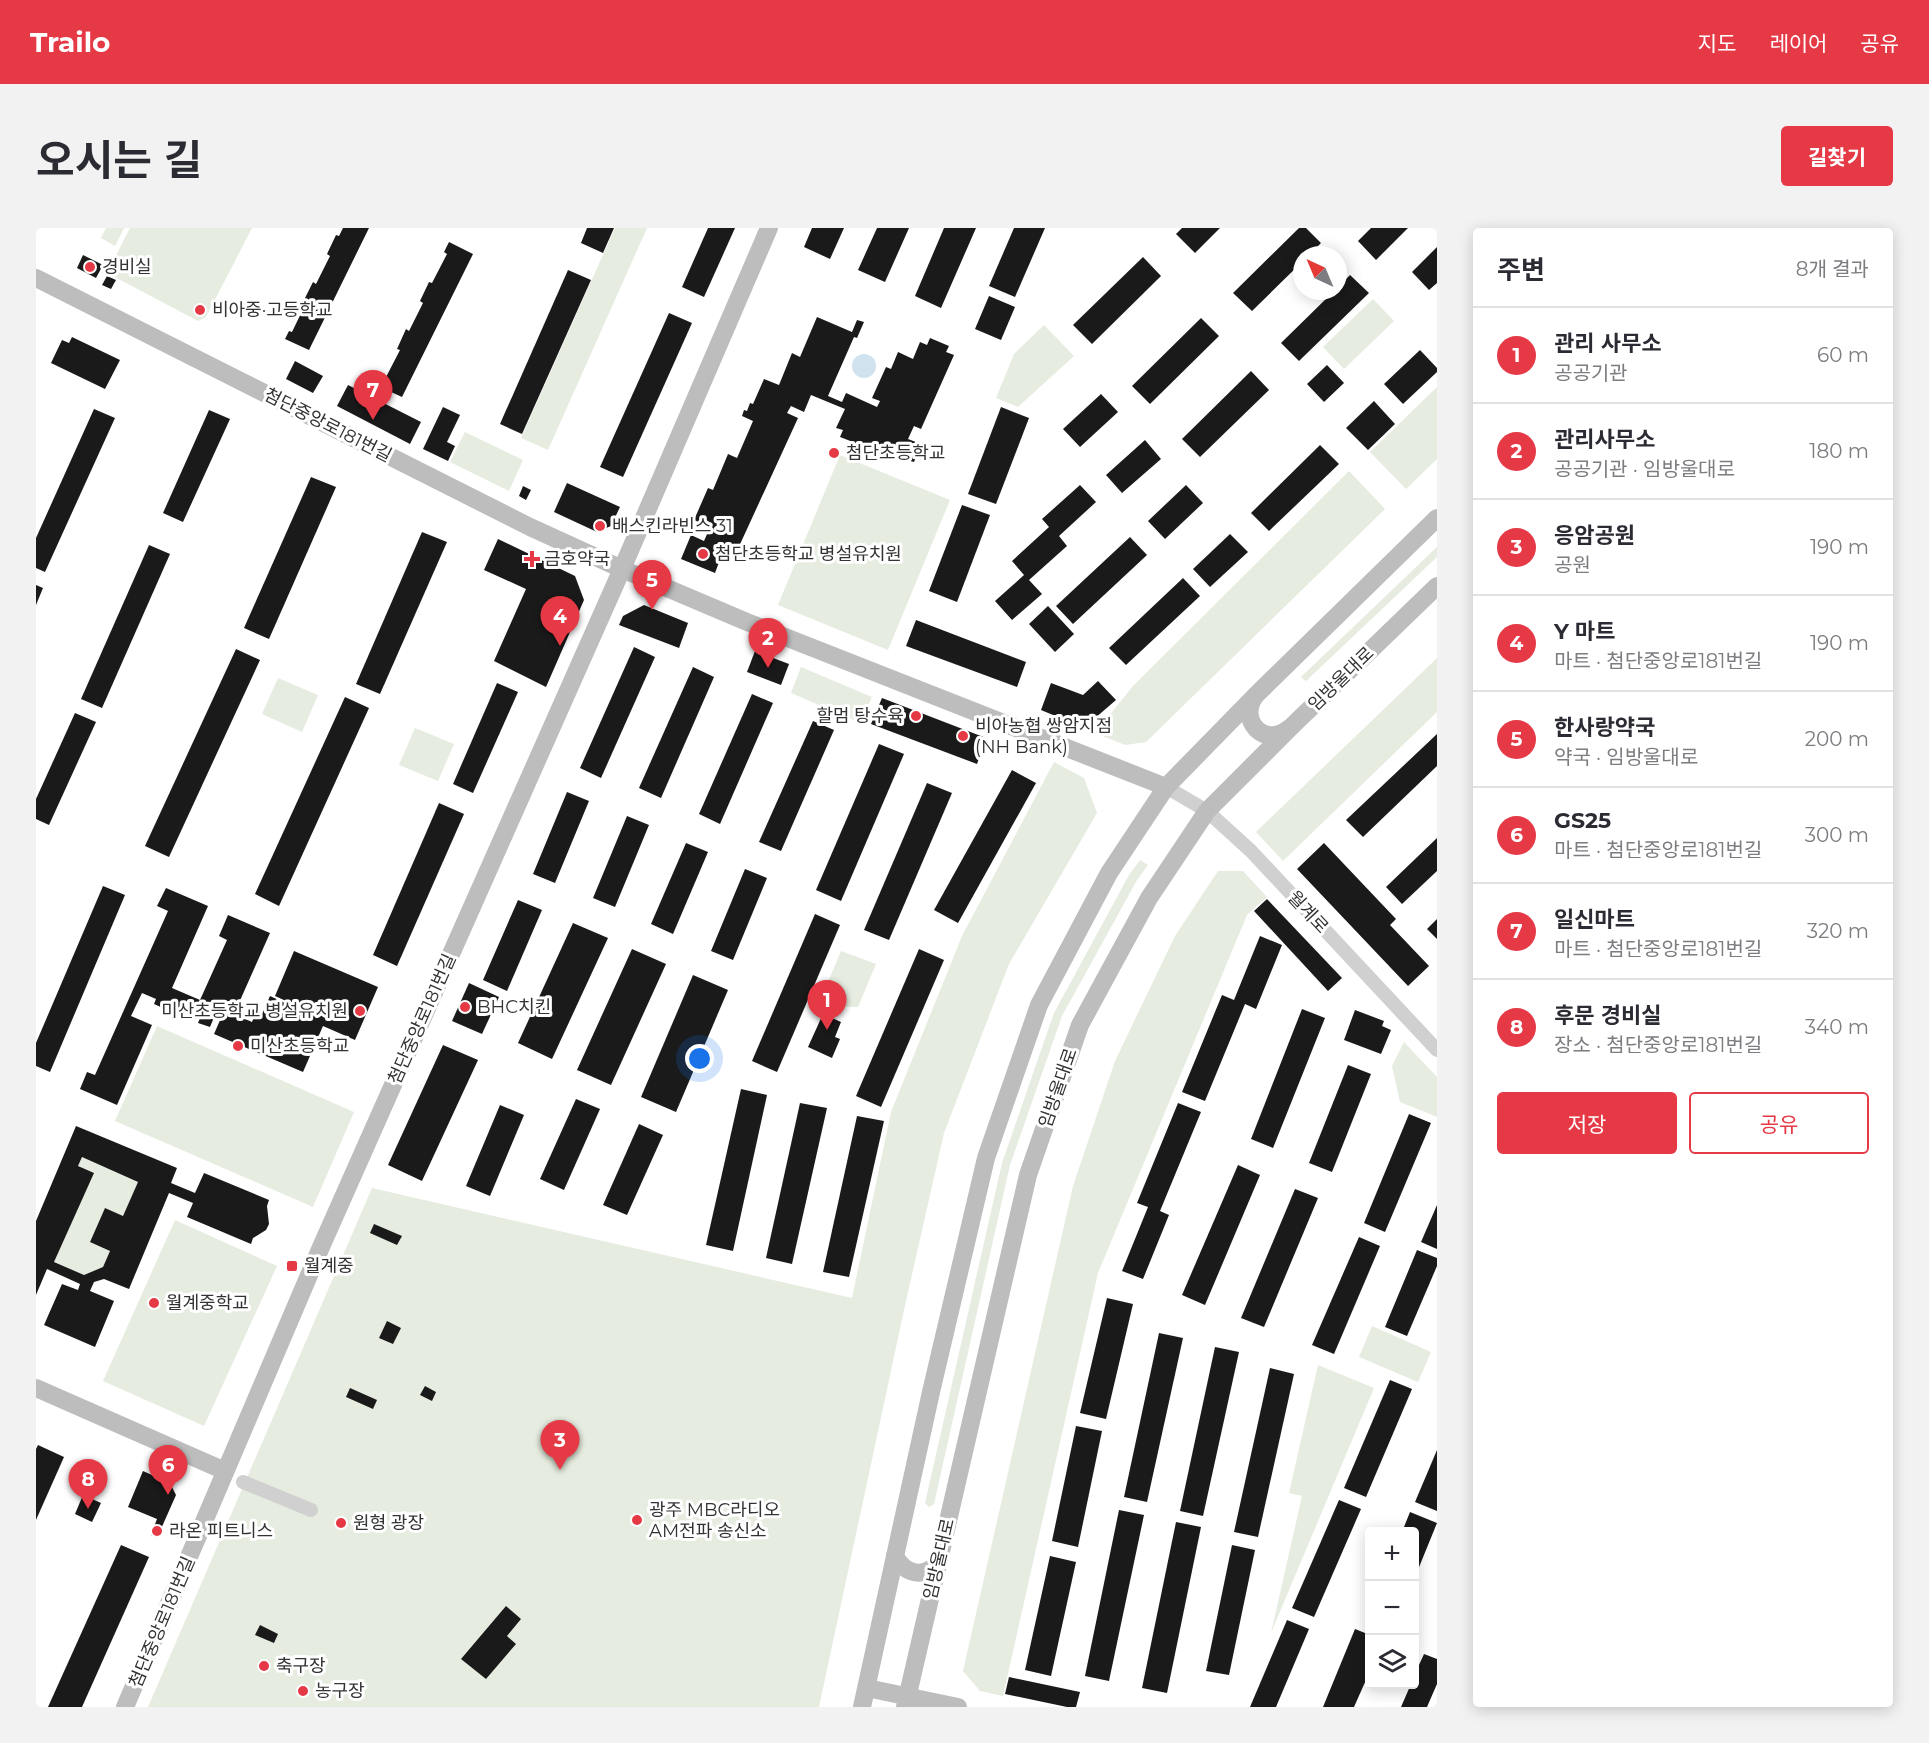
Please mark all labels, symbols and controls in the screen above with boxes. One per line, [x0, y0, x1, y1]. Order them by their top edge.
text: Trailo [30, 25, 110, 59]
text: 지도 [1698, 31, 1736, 56]
text: 레이어 [1769, 31, 1827, 56]
text: 공유 [1860, 31, 1899, 56]
button: 길찾기 [1781, 126, 1893, 186]
text: 오시는 길 [36, 134, 202, 186]
north arrow [1293, 246, 1347, 300]
text: 주변 [1497, 254, 1545, 286]
place label: 경비실 [102, 256, 152, 278]
text: 8개 결과 [1796, 257, 1869, 281]
marker: 경비실 [83, 260, 97, 274]
place label: 비아중·고등학교 [212, 299, 332, 321]
marker: 비아중·고등학교 [193, 303, 207, 317]
text: 관리 사무소 [1554, 330, 1661, 357]
text: 1 [1513, 343, 1520, 367]
text: 60 m [1817, 343, 1869, 367]
text: 공공기관 [1554, 361, 1628, 385]
pin: 7 [354, 370, 392, 420]
street label: 첨단중앙로181번길 [260, 383, 396, 467]
text: 관리사무소 [1554, 426, 1655, 453]
text: 2 [1511, 439, 1522, 463]
text: 180 m [1809, 439, 1869, 463]
place label: 첨단초등학교 [846, 442, 945, 464]
marker: 첨단초등학교 [827, 446, 841, 460]
text: 공공기관 · 임방울대로 [1554, 457, 1735, 481]
place label: 배스킨라빈스 31 [612, 515, 733, 537]
marker: 배스킨라빈스 31 [593, 519, 607, 533]
text: 응암공원 [1554, 522, 1635, 549]
text: 3 [1511, 535, 1522, 559]
text: 190 m [1810, 535, 1869, 559]
place label: 첨단초등학교 병설유치원 [715, 543, 902, 565]
marker: 첨단초등학교 병설유치원 [696, 547, 710, 561]
place label: 금호약국 [544, 548, 610, 570]
marker: 금호약국 [525, 552, 539, 566]
text: 공원 [1554, 553, 1591, 577]
pin: 5 [632, 560, 672, 610]
pin: 4 [540, 596, 580, 646]
pin: 2 [748, 618, 788, 668]
text: Y 마트 [1554, 618, 1616, 645]
text: 4 [1510, 631, 1523, 655]
text: 190 m [1810, 631, 1869, 655]
street label: 임방울대로 [1304, 642, 1378, 716]
text: 마트 · 첨단중앙로181번길 [1554, 649, 1762, 673]
place label: 할멈 탕수육 [816, 705, 904, 727]
marker: 할멈 탕수육 [909, 709, 923, 723]
text: 한사랑약국 [1554, 714, 1655, 741]
place label: 비아농협 쌍암지점 (NH Bank) [975, 715, 1112, 758]
text: 5 [1511, 727, 1522, 751]
text: 200 m [1805, 727, 1869, 751]
marker: 비아농협 쌍암지점 (NH Bank) [956, 729, 970, 743]
text: 약국 · 임방울대로 [1554, 745, 1698, 769]
text: GS25 [1554, 807, 1611, 834]
text: 6 [1510, 823, 1523, 847]
text: 300 m [1805, 823, 1869, 847]
text: 마트 · 첨단중앙로181번길 [1554, 838, 1762, 862]
street label: 월계로 [1283, 886, 1333, 938]
text: 일신마트 [1554, 906, 1635, 933]
text: 7 [1510, 919, 1523, 943]
text: 320 m [1807, 919, 1869, 943]
text: 마트 · 첨단중앙로181번길 [1554, 937, 1762, 961]
street label: 첨단중앙로181번길 [383, 950, 461, 1088]
pin: 1 [808, 980, 846, 1030]
place label: BHC치킨 [477, 996, 551, 1018]
place label: 미산초등학교 병설유치원 [161, 1000, 348, 1022]
marker: BHC치킨 [458, 1000, 472, 1014]
text: 후문 경비실 [1554, 1002, 1661, 1029]
marker: 미산초등학교 병설유치원 [353, 1004, 367, 1018]
text: 8 [1510, 1015, 1523, 1039]
text: 340 m [1805, 1015, 1869, 1039]
text: 장소 · 첨단중앙로181번길 [1554, 1033, 1762, 1057]
place label: 미산초등학교 [250, 1035, 349, 1057]
marker: 미산초등학교 [231, 1039, 245, 1053]
your location [685, 1044, 714, 1073]
street label: 임방울대로 [1034, 1045, 1082, 1131]
button: 저장 [1497, 1092, 1677, 1154]
button: 공유 [1689, 1092, 1869, 1154]
place label: 월계중 [304, 1255, 354, 1277]
marker: 월계중 [285, 1259, 299, 1273]
place label: 월계중학교 [166, 1292, 249, 1314]
marker: 월계중학교 [147, 1296, 161, 1310]
pin: 3 [540, 1420, 580, 1470]
pin: 6 [148, 1446, 188, 1495]
pin: 8 [68, 1460, 108, 1509]
place label: 광주 MBC라디오 AM전파 송신소 [649, 1499, 780, 1542]
place label: 원형 광장 [353, 1512, 424, 1534]
marker: 광주 MBC라디오 AM전파 송신소 [630, 1513, 644, 1527]
marker: 원형 광장 [334, 1516, 348, 1530]
street label: 임방울대로 [919, 1516, 959, 1602]
place label: 라온 피트니스 [169, 1520, 273, 1542]
marker: 라온 피트니스 [150, 1524, 164, 1538]
map controls [1365, 1527, 1419, 1689]
button: + [1365, 1527, 1419, 1581]
street label: 첨단중앙로181번길 [124, 1553, 200, 1691]
button: − [1365, 1581, 1419, 1635]
button: layers [1365, 1635, 1419, 1689]
place label: 축구장 [276, 1655, 326, 1677]
marker: 축구장 [257, 1659, 271, 1673]
place label: 농구장 [315, 1680, 365, 1702]
marker: 농구장 [296, 1684, 310, 1698]

